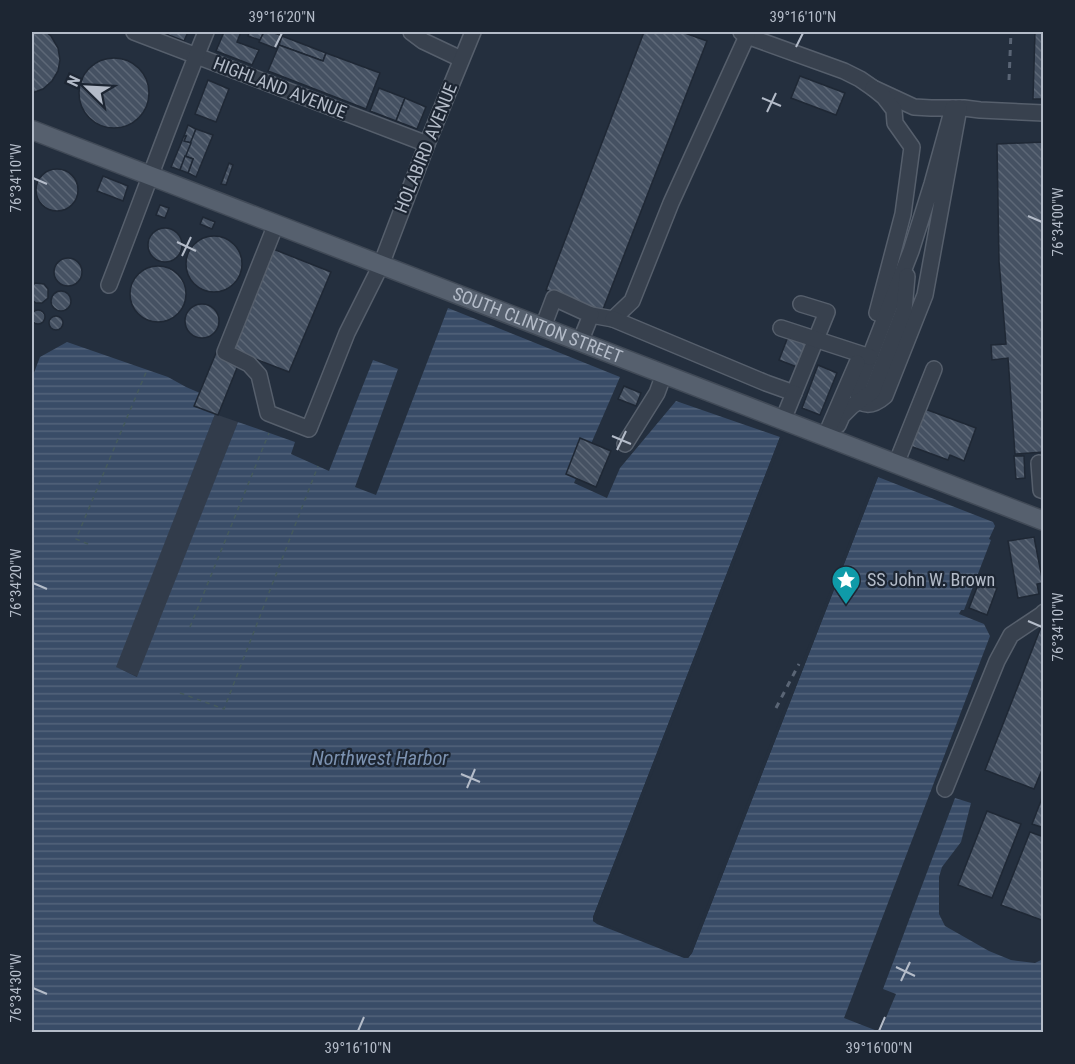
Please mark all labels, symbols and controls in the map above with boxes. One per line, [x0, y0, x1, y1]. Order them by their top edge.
text: 39°16'20"N [249, 8, 315, 26]
text: 39°16'10"N [770, 8, 836, 26]
street label: HIGHLAND AVENUE [211, 52, 350, 123]
north arrow [57, 57, 117, 117]
text: N [63, 73, 84, 89]
street label: HOLABIRD AVENUE [390, 80, 461, 216]
text: 76°34'10"W [7, 143, 25, 212]
text: 76°34'00"W [1049, 187, 1067, 256]
street label: SOUTH CLINTON STREET [450, 283, 626, 367]
text: 76°34'20"W [7, 548, 25, 617]
place icon: SS John W. Brown [830, 564, 862, 606]
place label: SS John W. Brown [867, 569, 995, 590]
text: 76°34'10"W [1049, 592, 1067, 661]
water label: Northwest Harbor [312, 746, 449, 770]
text: 76°34'30"W [7, 953, 25, 1022]
text: 39°16'10"N [325, 1039, 391, 1057]
text: 39°16'00"N [846, 1039, 912, 1057]

